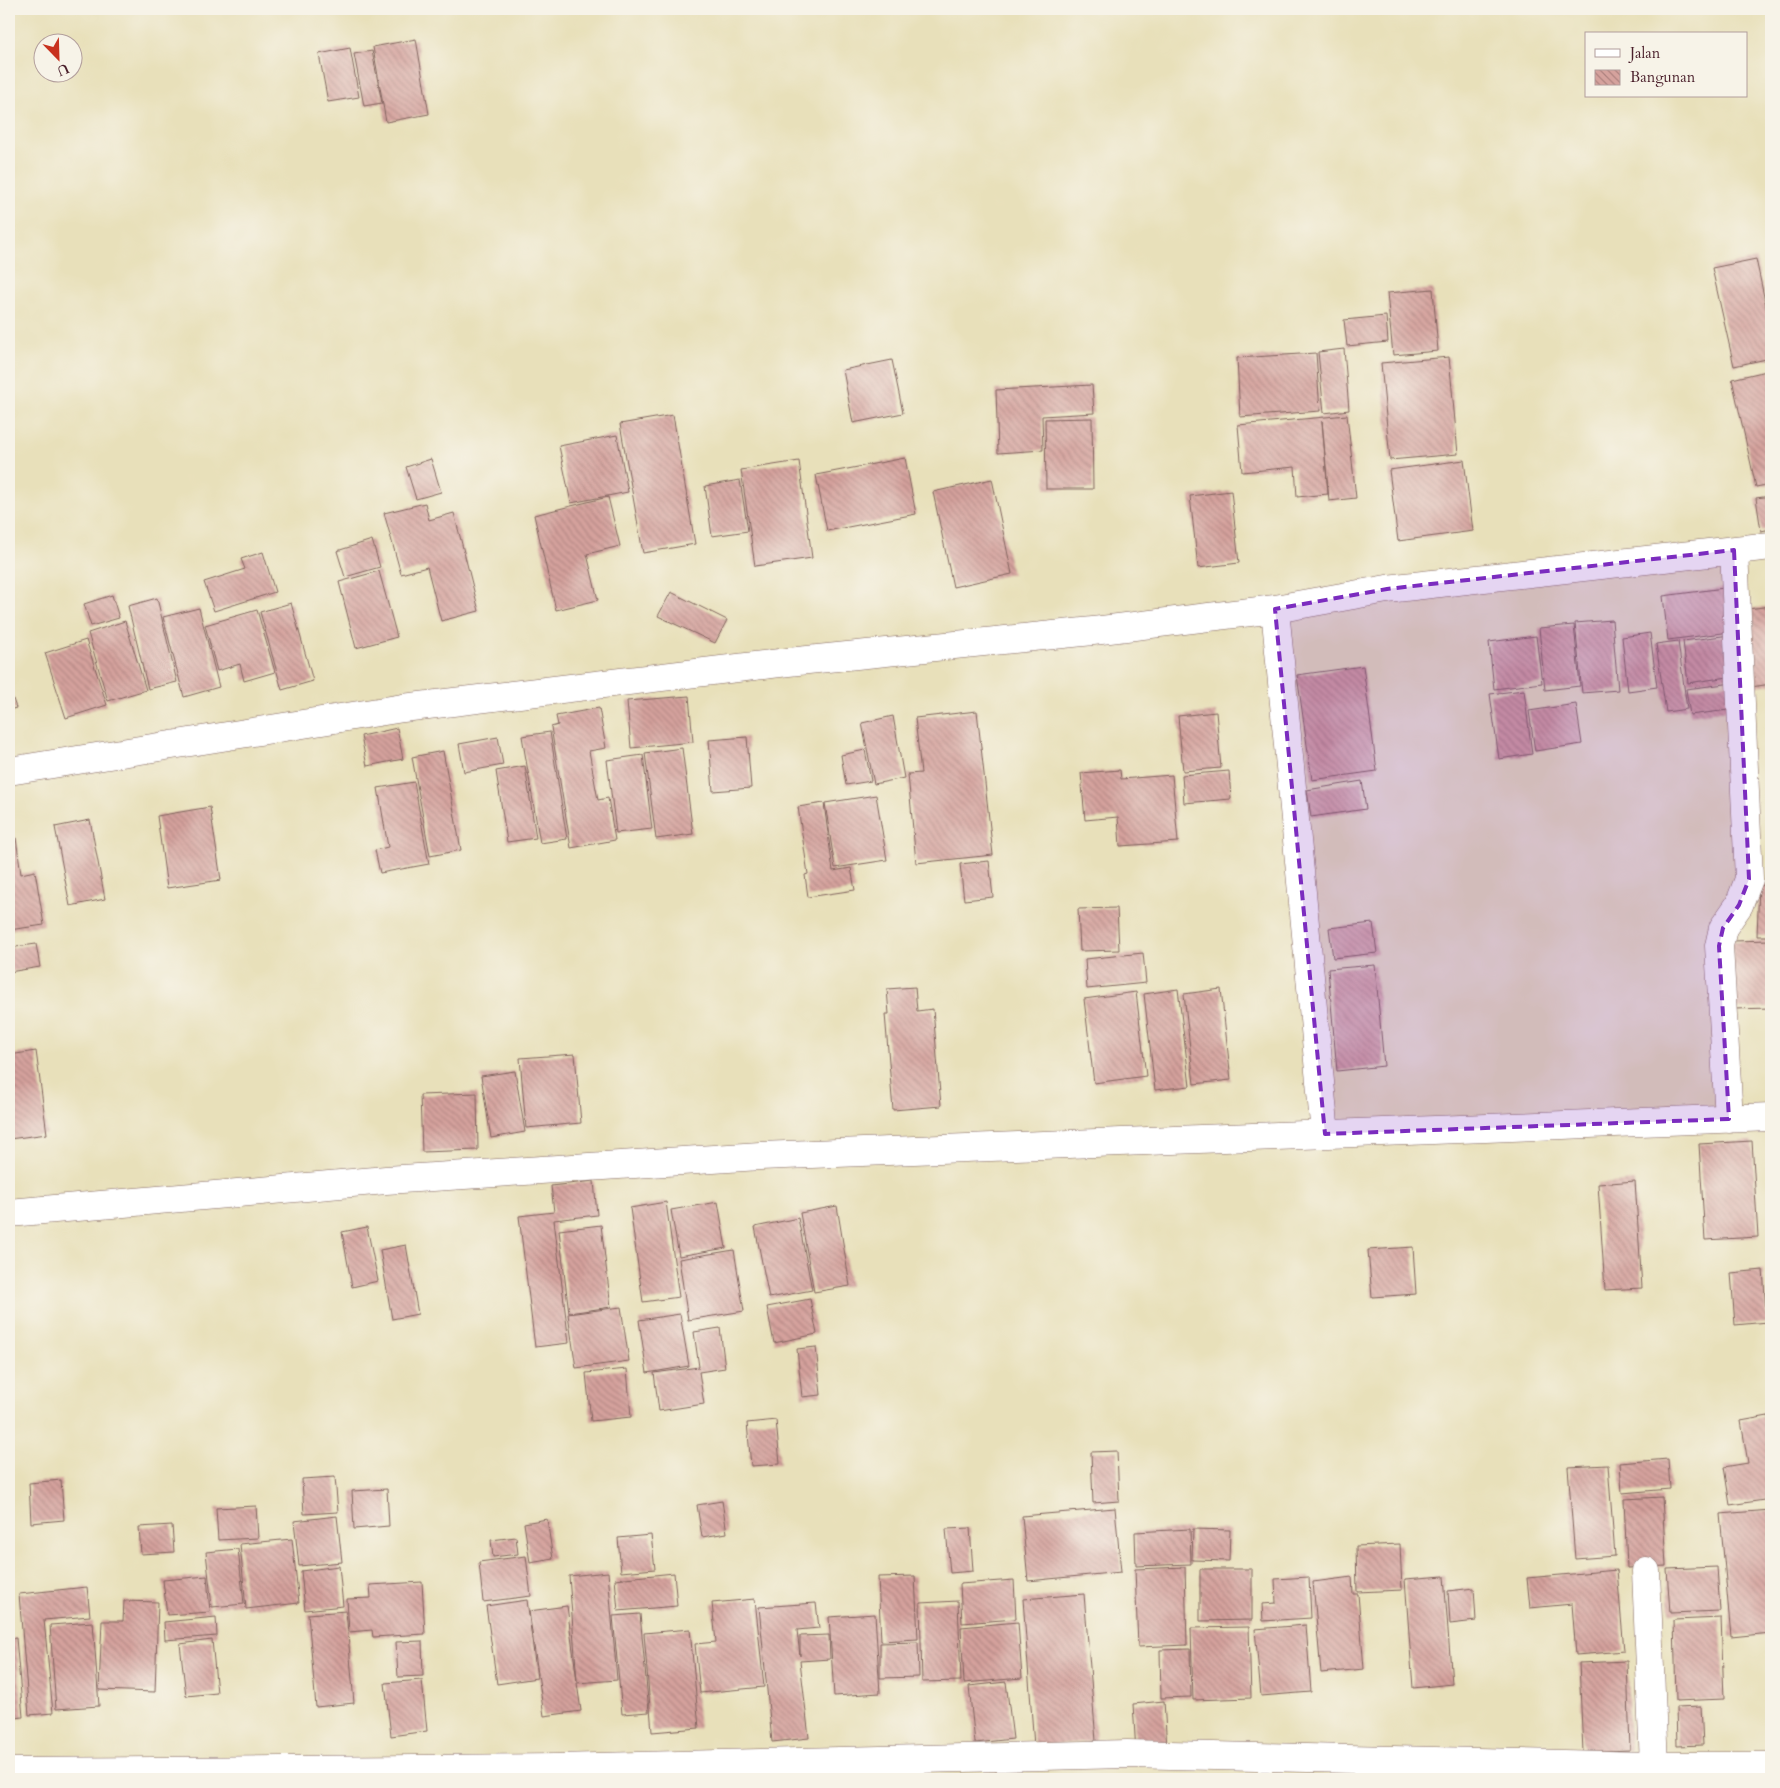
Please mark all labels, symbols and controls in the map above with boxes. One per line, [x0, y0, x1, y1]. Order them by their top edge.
north arrow [32, 32, 82, 82]
legend [1585, 32, 1748, 98]
text: Jalan [1628, 43, 1661, 63]
text: U [53, 59, 72, 81]
text: Bangunan [1630, 67, 1696, 87]

